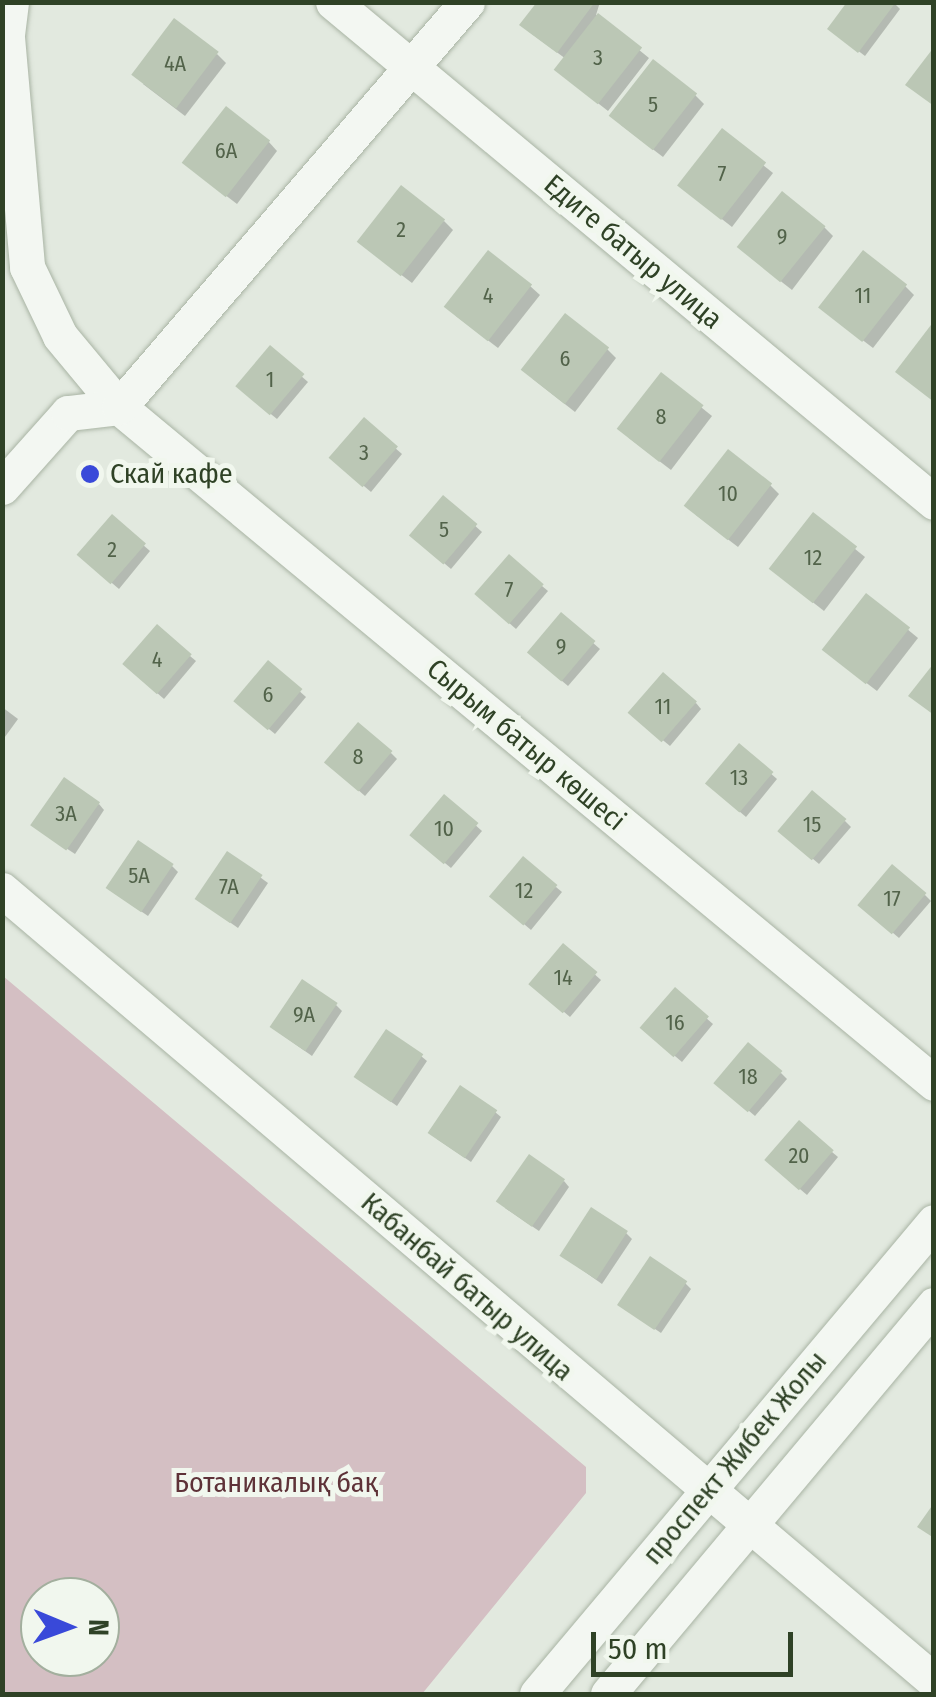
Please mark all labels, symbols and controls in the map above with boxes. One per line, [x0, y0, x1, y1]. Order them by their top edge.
house number: 3 [593, 45, 603, 71]
house number: 4А [164, 51, 186, 77]
house number: 5 [648, 92, 658, 118]
house number: 6А [215, 138, 237, 164]
house number: 7 [718, 161, 726, 187]
street label: Едиге батыр улица [537, 168, 729, 336]
house number: 2 [396, 217, 406, 243]
house number: 9 [777, 224, 787, 250]
house number: 4 [483, 283, 493, 309]
house number: 11 [855, 283, 871, 309]
house number: 6 [560, 346, 570, 372]
house number: 1 [266, 367, 274, 393]
house number: 8 [656, 404, 666, 430]
house number: 3 [359, 440, 369, 466]
place label: Скай кафе [110, 457, 233, 491]
marker: Скай кафе [79, 463, 101, 485]
house number: 10 [718, 481, 738, 507]
house number: 5 [439, 517, 449, 543]
house number: 2 [107, 537, 117, 563]
house number: 12 [804, 545, 822, 571]
house number: 7 [505, 577, 513, 603]
house number: 9 [556, 634, 566, 660]
house number: 4 [152, 647, 162, 673]
street label: Сырым батыр көшесі [420, 652, 632, 838]
house number: 6 [263, 682, 273, 708]
house number: 11 [655, 694, 671, 720]
house number: 8 [353, 744, 363, 770]
house number: 13 [730, 765, 748, 791]
house number: 3А [55, 801, 77, 827]
house number: 15 [803, 812, 821, 838]
house number: 10 [434, 816, 454, 842]
house number: 5А [128, 863, 150, 889]
house number: 7А [219, 874, 239, 900]
house number: 12 [515, 878, 533, 904]
house number: 17 [883, 886, 901, 912]
house number: 14 [553, 965, 573, 991]
house number: 9А [293, 1002, 315, 1028]
house number: 16 [665, 1010, 685, 1036]
house number: 18 [738, 1064, 758, 1090]
house number: 20 [788, 1143, 810, 1169]
street label: Кабанбай батыр улица [354, 1186, 580, 1388]
street label: проспект Жибек Жолы [636, 1345, 834, 1571]
park label: Ботаникалық бақ [174, 1466, 378, 1500]
north arrow [20, 1577, 120, 1677]
scale bar [596, 1612, 798, 1674]
text: N [82, 1619, 115, 1636]
text: 50 m [608, 1631, 668, 1667]

